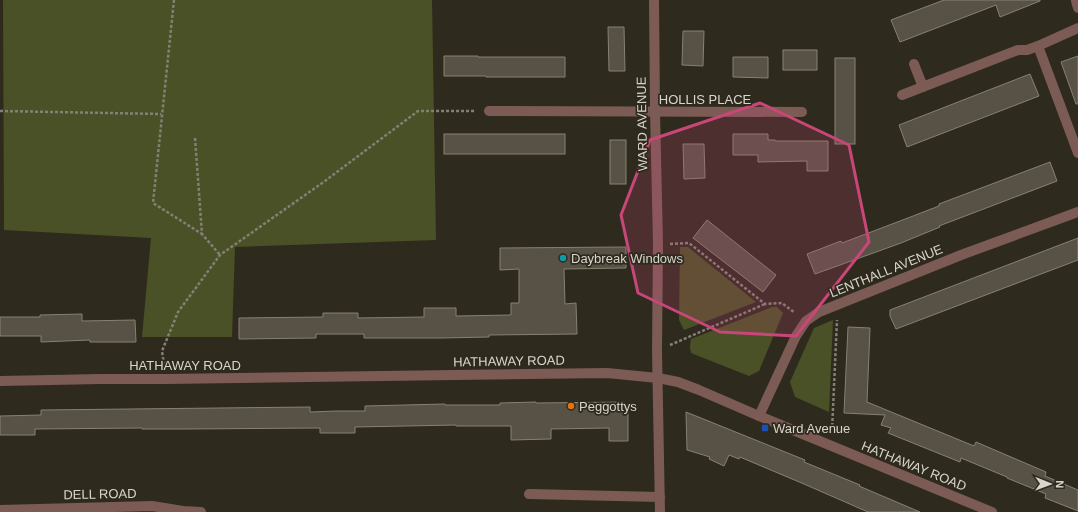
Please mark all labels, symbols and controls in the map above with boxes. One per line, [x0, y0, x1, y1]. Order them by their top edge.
street label: WARD AVENUE [634, 76, 650, 171]
street label: HOLLIS PLACE [659, 92, 752, 107]
street label: LENTHALL AVENUE [827, 241, 945, 301]
place label: Daybreak Windows [571, 251, 683, 266]
marker: Daybreak Windows [558, 253, 568, 263]
street label: HATHAWAY ROAD [453, 353, 565, 369]
street label: HATHAWAY ROAD [129, 358, 241, 373]
place label: Peggottys [579, 399, 637, 414]
marker: Peggottys [566, 401, 576, 411]
place label: Ward Avenue [773, 421, 850, 436]
marker: Ward Avenue [760, 423, 770, 433]
street label: HATHAWAY ROAD [859, 438, 969, 494]
north arrow [1030, 464, 1070, 504]
text: N [1054, 480, 1066, 488]
street label: DELL ROAD [63, 486, 137, 502]

